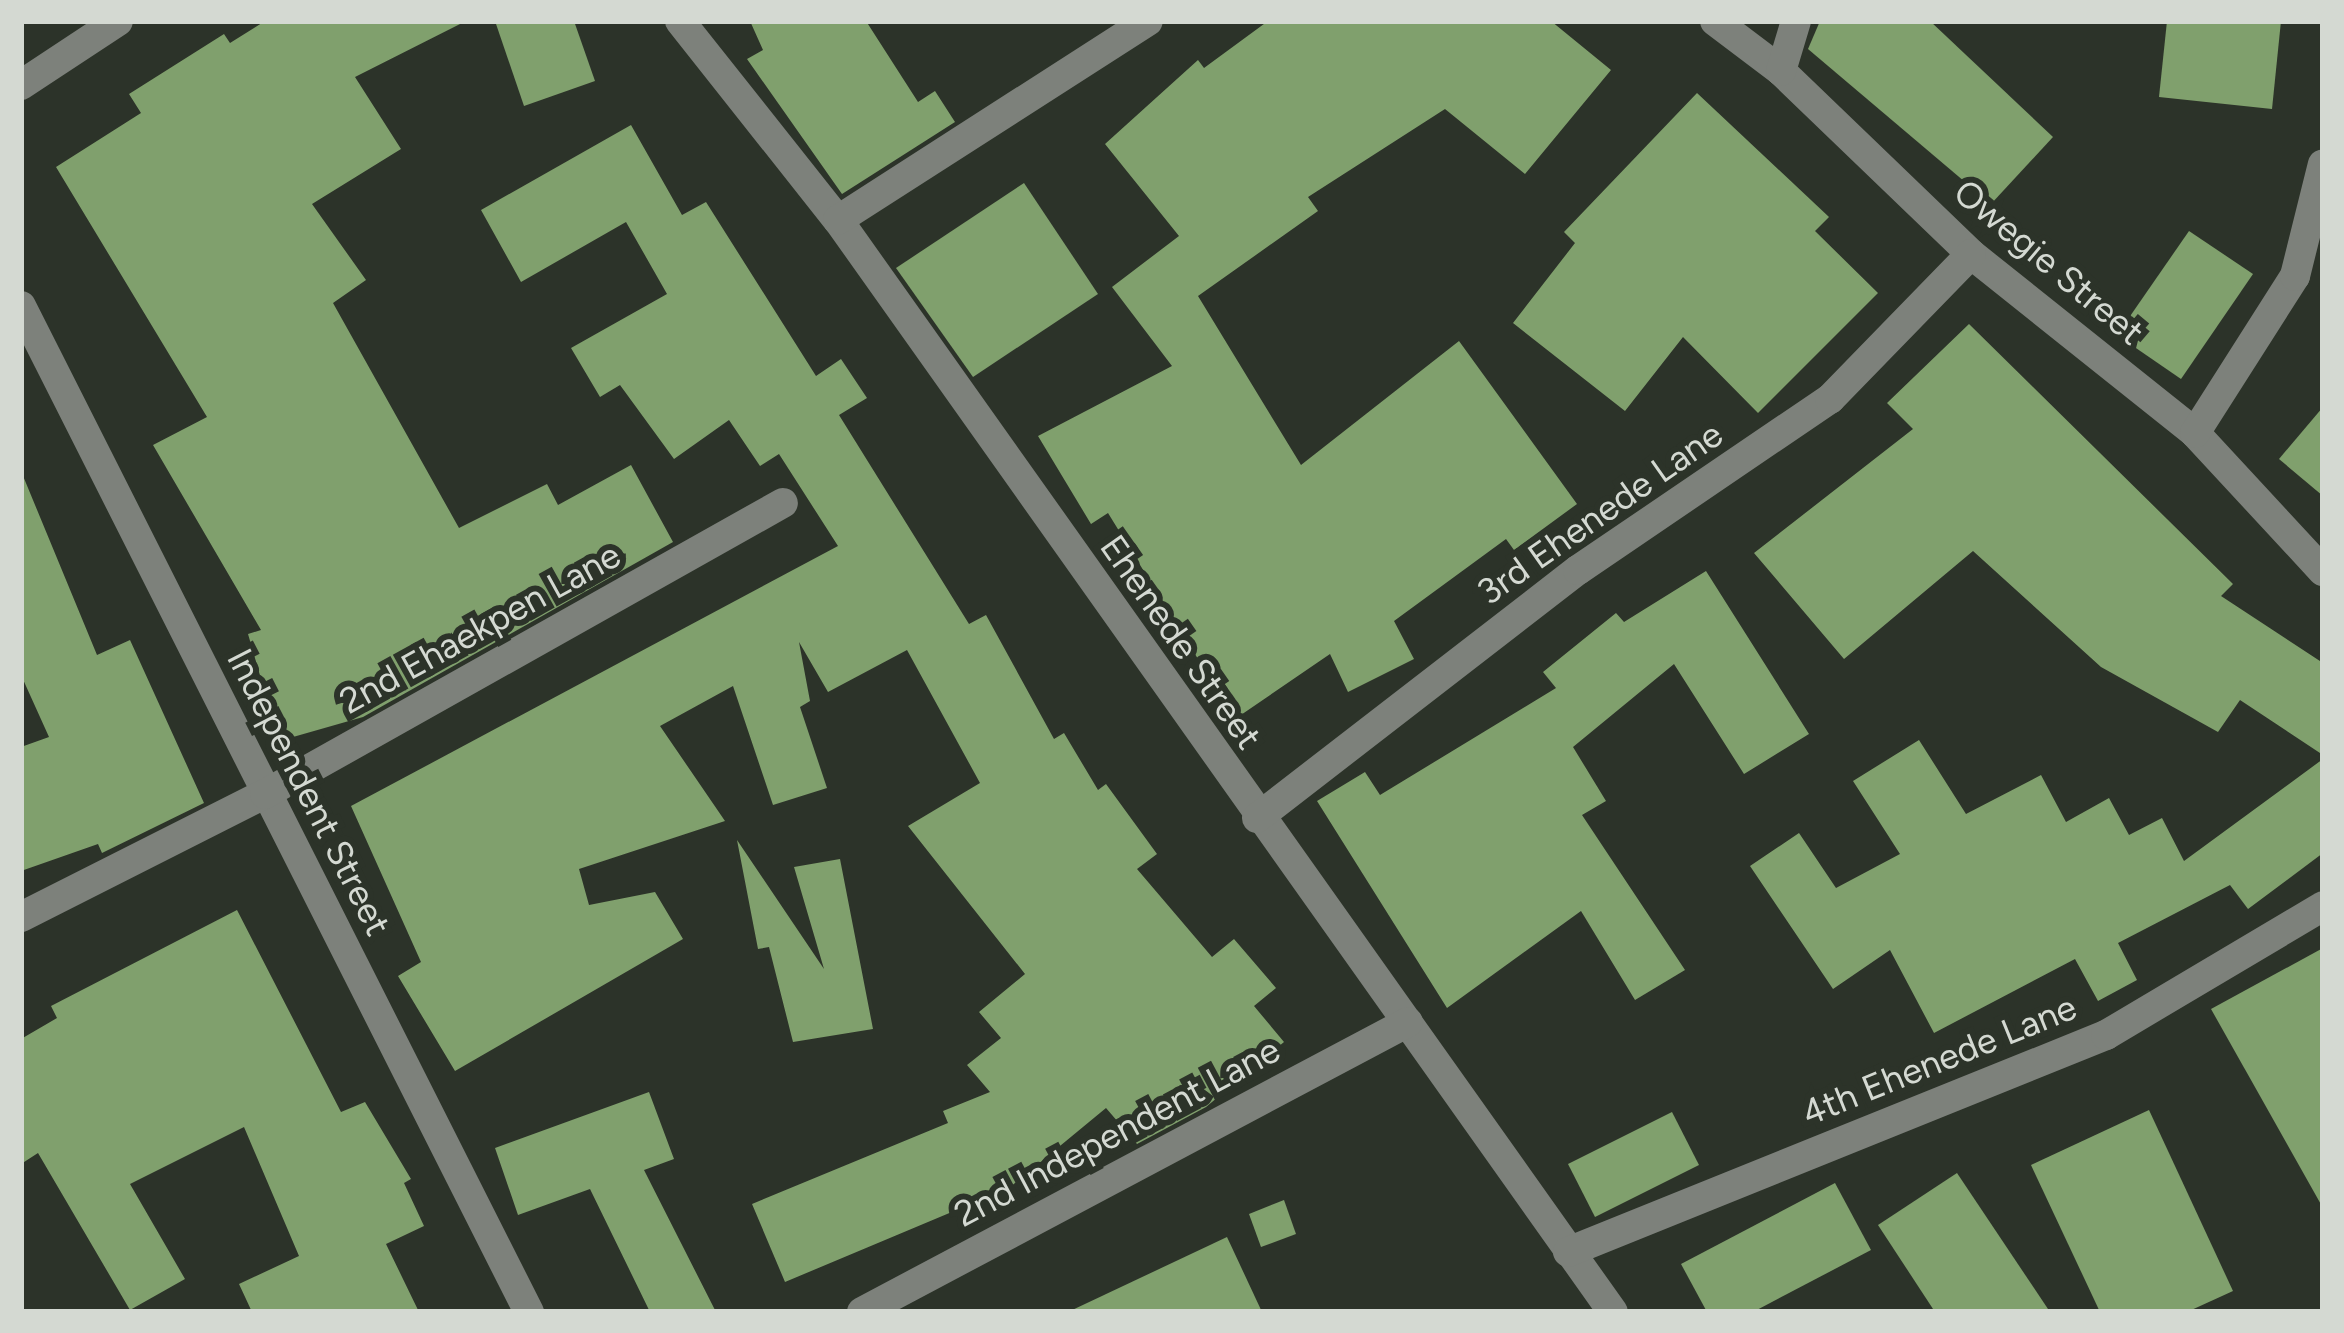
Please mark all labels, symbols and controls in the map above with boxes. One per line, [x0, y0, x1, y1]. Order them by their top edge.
street label: Owegie Street [1945, 170, 2153, 354]
street label: 3rd Ehenede Lane [1469, 412, 1731, 614]
street label: Ehenede Street [1091, 527, 1271, 757]
street label: 2nd Ehaekpen Lane [332, 533, 628, 723]
street label: Independent Street [218, 642, 400, 942]
street label: 4th Ehenede Lane [1795, 985, 2083, 1135]
street label: 2nd Independent Lane [947, 1028, 1287, 1236]

